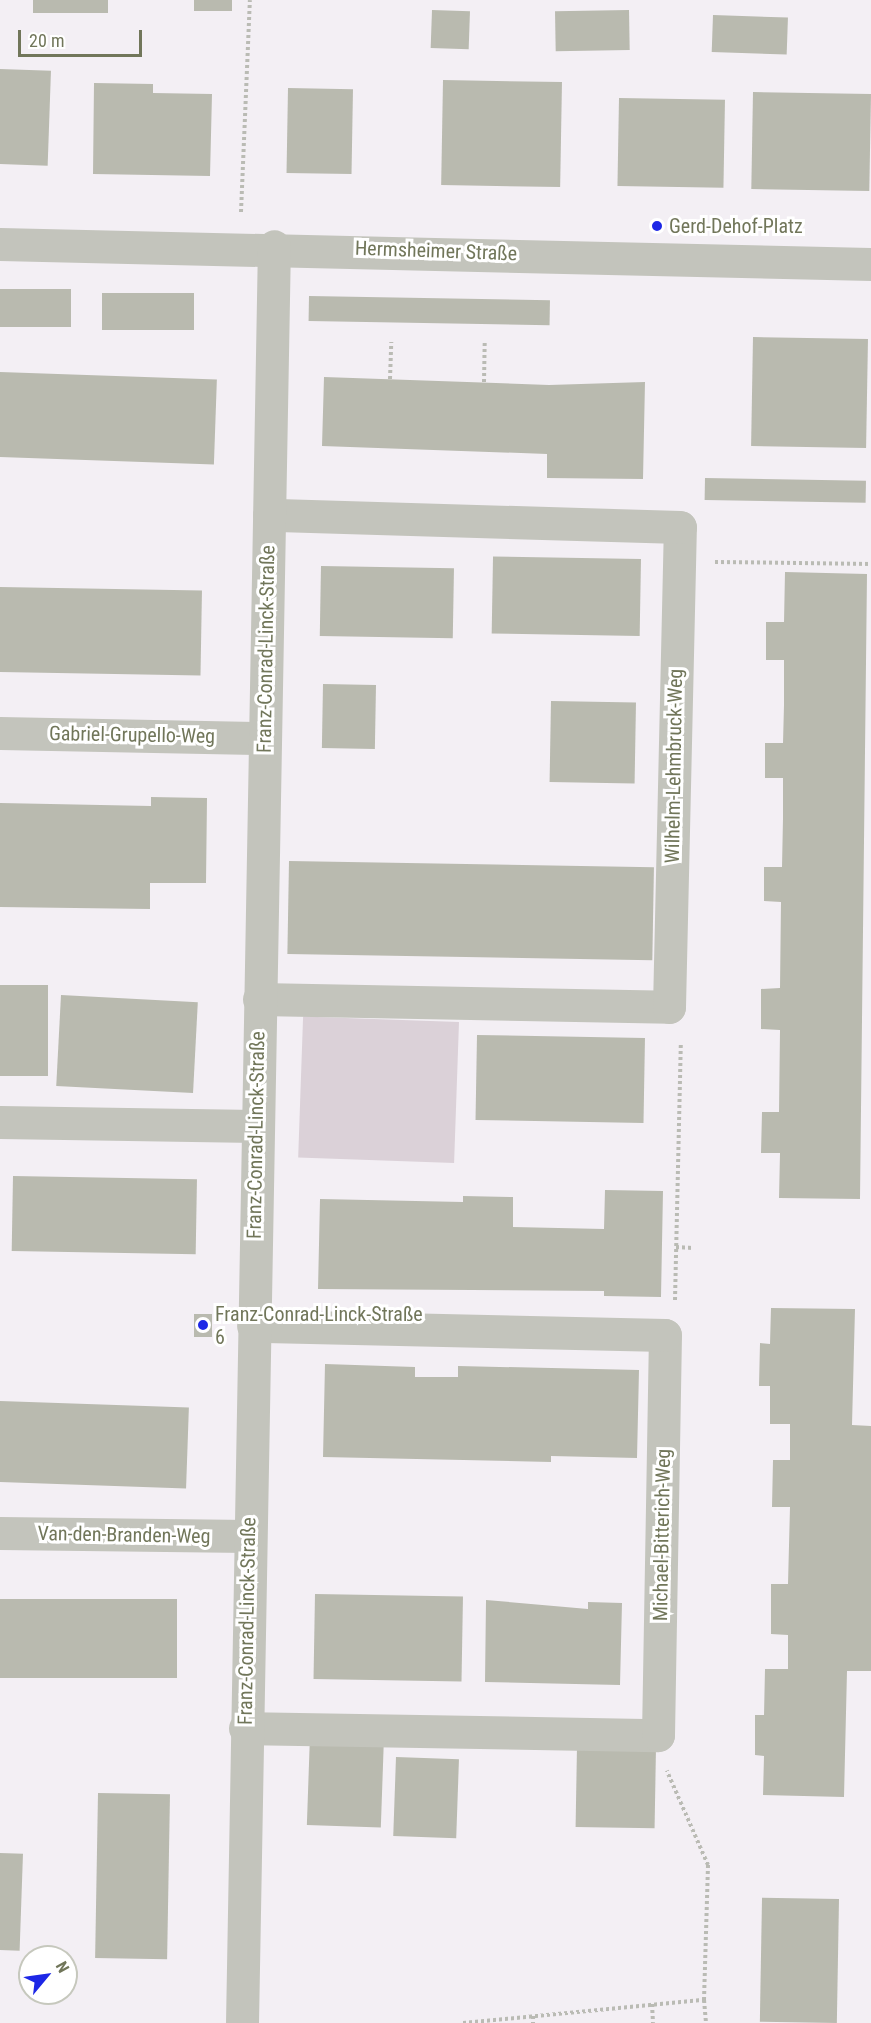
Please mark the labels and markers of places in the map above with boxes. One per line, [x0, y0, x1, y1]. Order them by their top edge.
place label: Gerd-Dehof-Platz [669, 214, 803, 238]
marker: Gerd-Dehof-Platz [650, 219, 664, 233]
place label: Franz-Conrad-Linck-Straße 6 [215, 1302, 423, 1349]
marker: Franz-Conrad-Linck-Straße 6 [196, 1318, 210, 1332]

